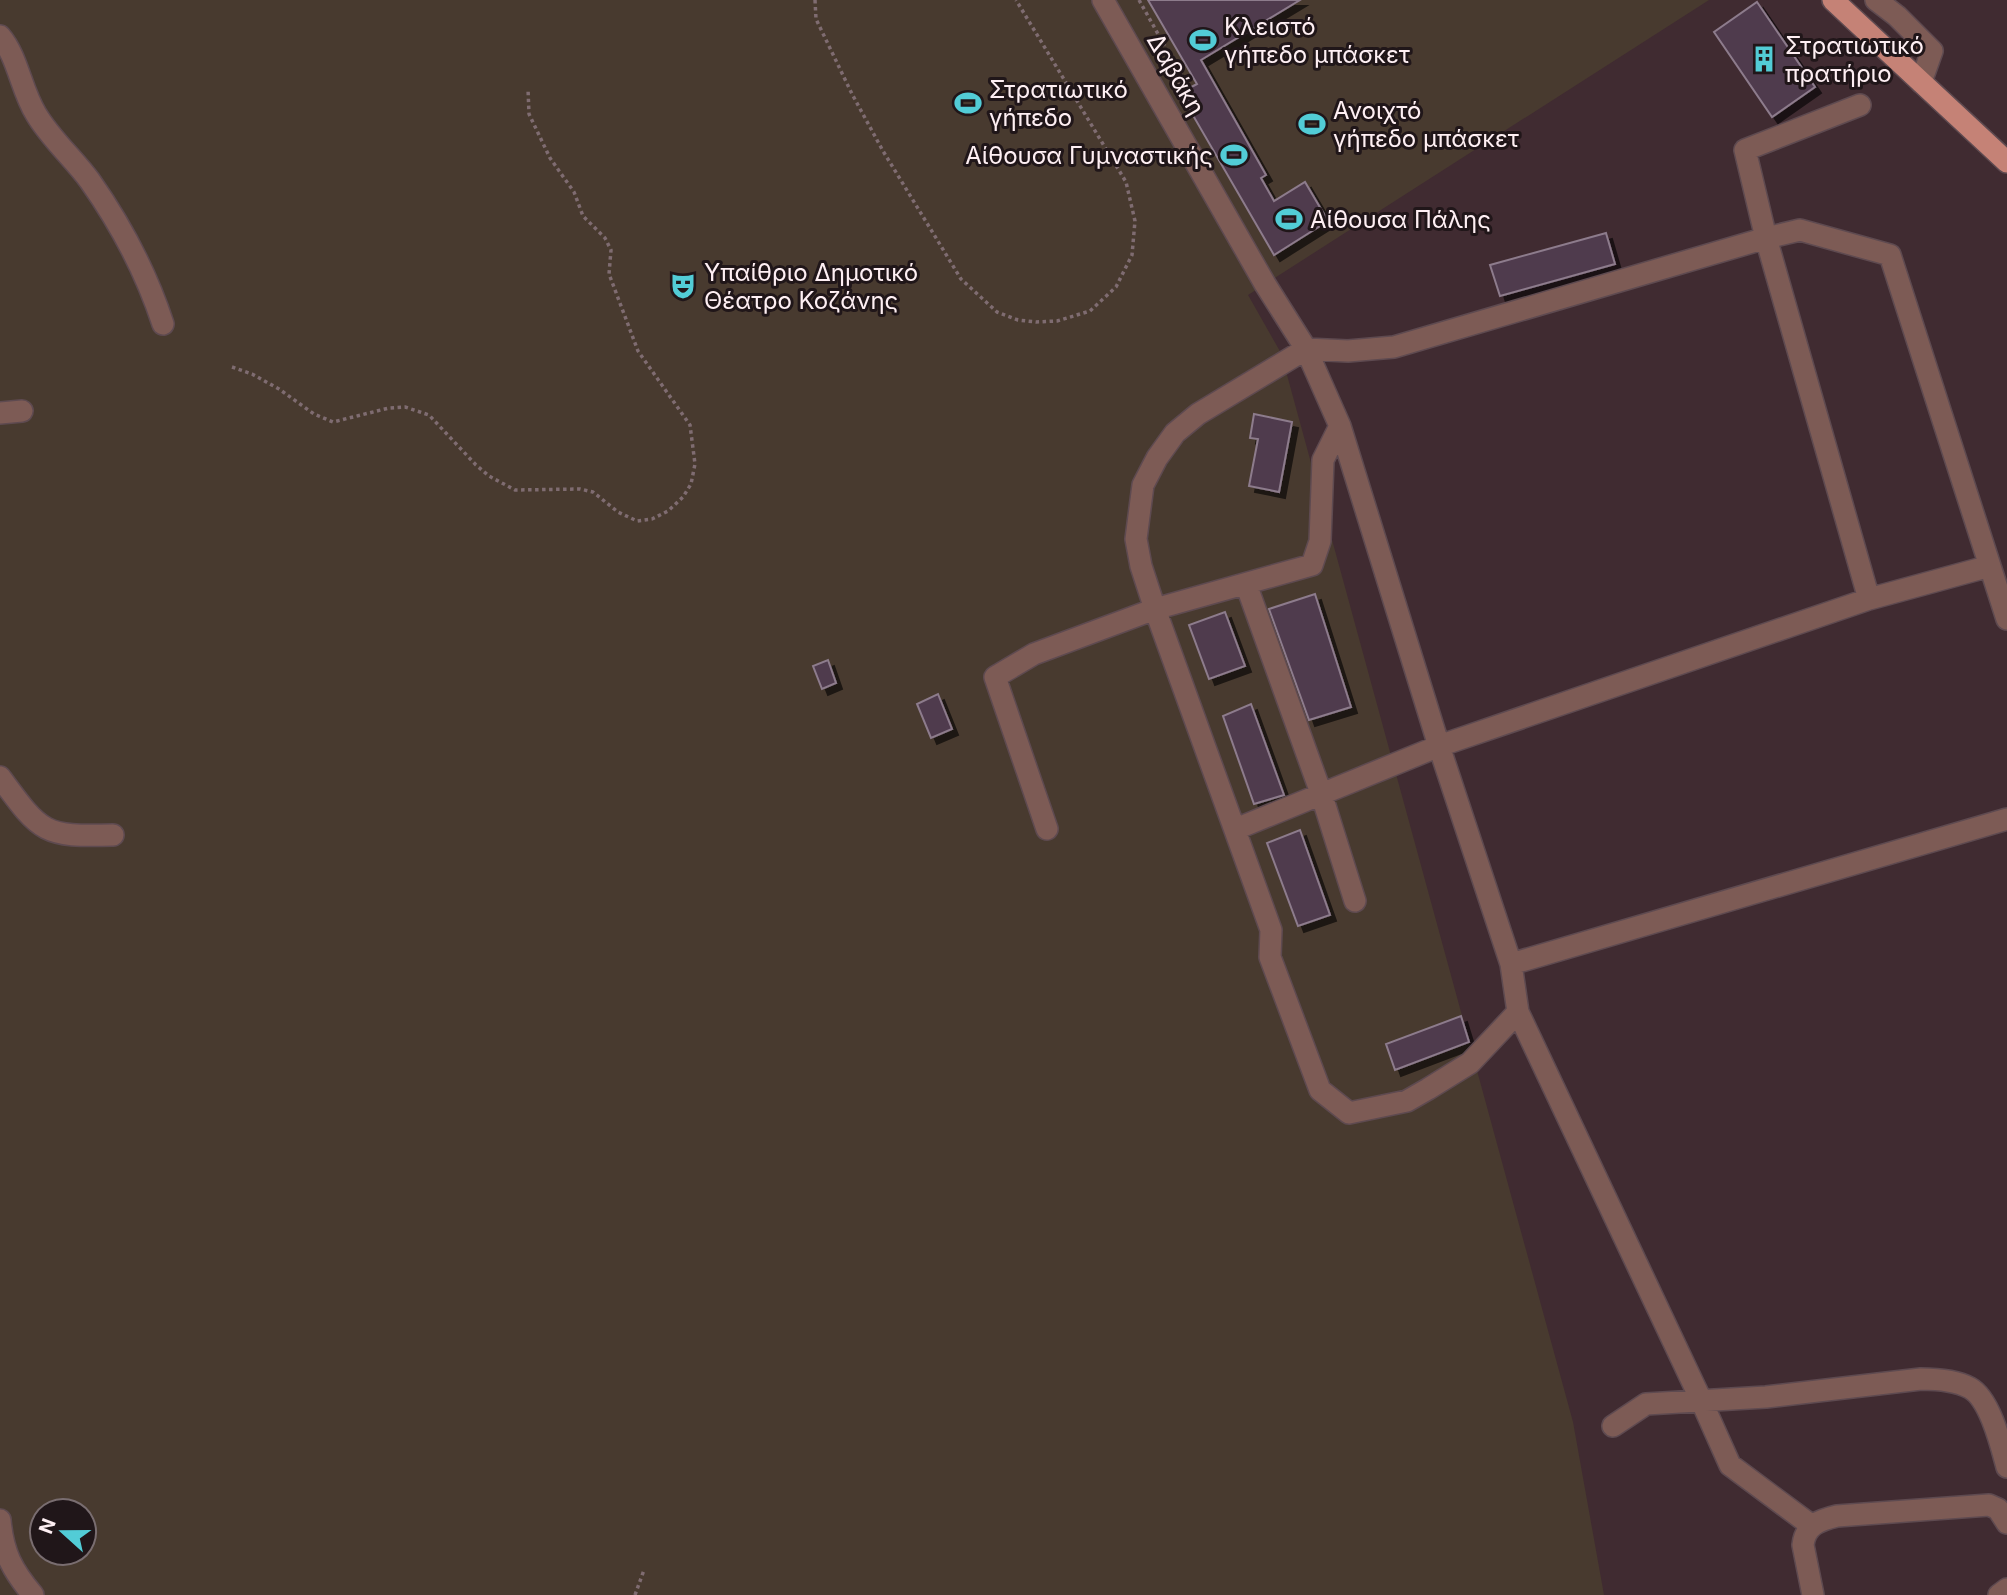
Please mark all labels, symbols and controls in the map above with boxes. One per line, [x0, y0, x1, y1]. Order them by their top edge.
place label: Κλειστό γήπεδο μπάσκετ [1224, 12, 1410, 69]
sports icon: Κλειστό γήπεδο μπάσκετ [1188, 25, 1218, 55]
street label: Δαβάκη [1141, 28, 1211, 120]
place label: Στρατιωτικό πρατήριο [1785, 31, 1924, 88]
building icon: Στρατιωτικό πρατήριο [1749, 44, 1779, 74]
place label: Στρατιωτικό γήπεδο [989, 75, 1128, 132]
sports icon: Στρατιωτικό γήπεδο [953, 88, 983, 118]
place label: Ανοιχτό γήπεδο μπάσκετ [1333, 96, 1519, 153]
sports icon: Ανοιχτό γήπεδο μπάσκετ [1297, 109, 1327, 139]
sports icon: Αίθουσα Γυμναστικής [1219, 140, 1249, 170]
place label: Αίθουσα Γυμναστικής [965, 141, 1213, 170]
sports icon: Αίθουσα Πάλης [1274, 204, 1304, 234]
place label: Αίθουσα Πάλης [1310, 205, 1491, 234]
place label: Υπαίθριο Δημοτικό Θέατρο Κοζάνης [704, 258, 918, 315]
theatre icon: Υπαίθριο Δημοτικό Θέατρο Κοζάνης [668, 271, 698, 301]
north arrow [28, 1497, 98, 1567]
text: N [34, 1515, 61, 1537]

